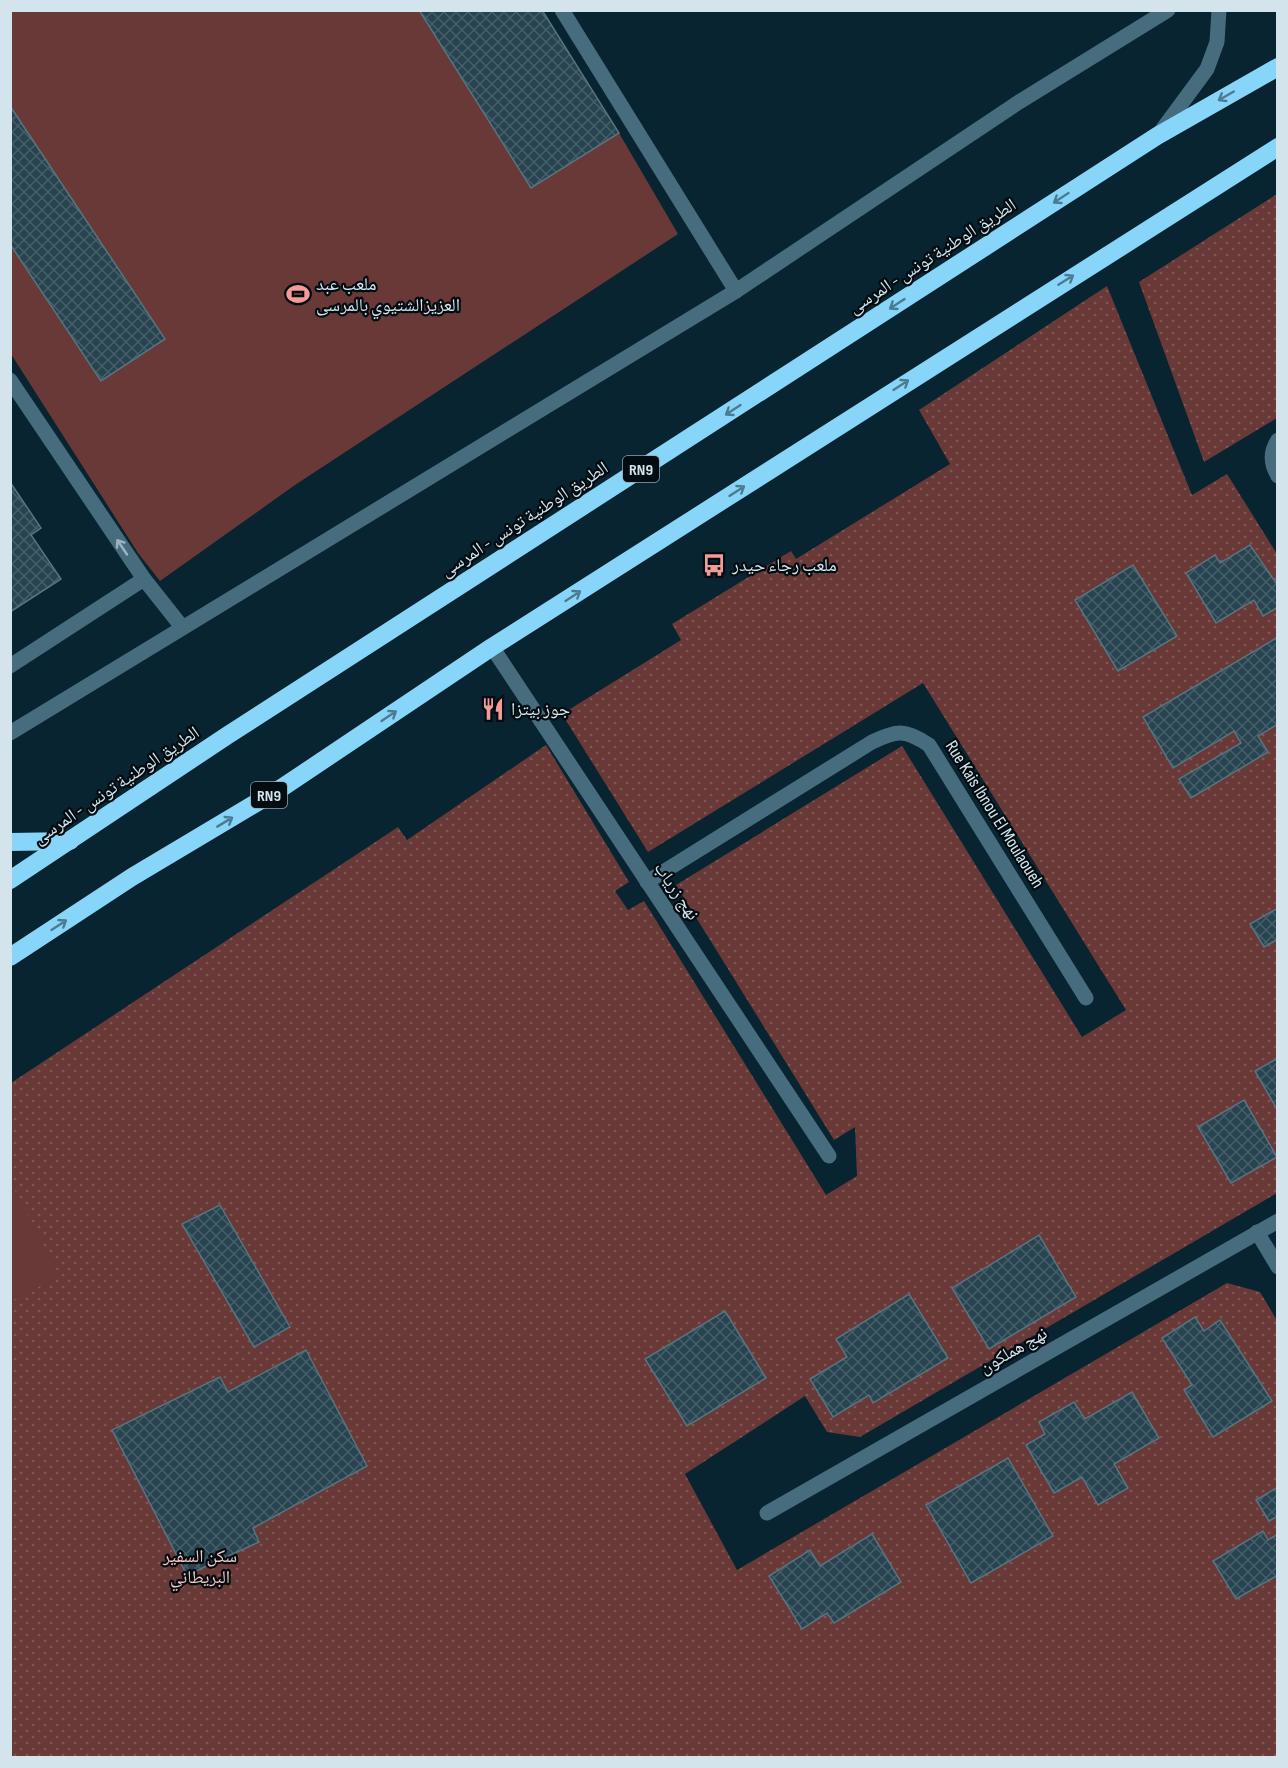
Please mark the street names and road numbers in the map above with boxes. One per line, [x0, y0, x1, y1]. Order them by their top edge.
street label: الطريق الوطنية تونس - المرسى [845, 194, 1020, 319]
road number: RN9 [623, 456, 659, 482]
street label: الطريق الوطنية تونس - المرسى [437, 457, 612, 582]
street label: الطريق الوطنية تونس - المرسى [29, 722, 203, 849]
street label: Rue Kais Ibnou El Moulaoueh [941, 737, 1048, 892]
road number: RN9 [251, 782, 287, 808]
street label: نهج زرياب [649, 858, 704, 925]
street label: نهج هملكون [976, 1323, 1051, 1379]

